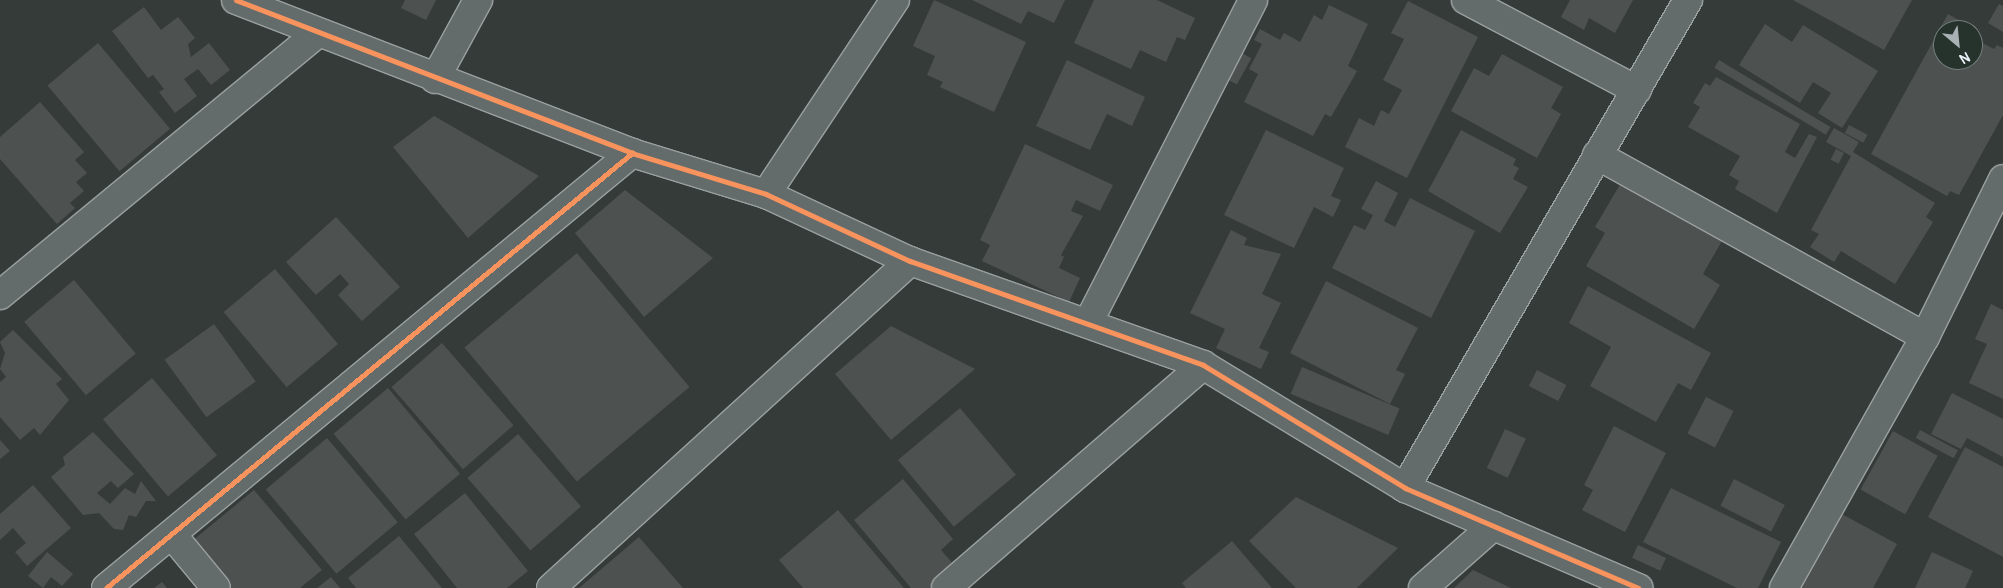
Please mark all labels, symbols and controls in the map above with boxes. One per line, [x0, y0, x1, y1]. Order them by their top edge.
north arrow [1933, 20, 1983, 70]
text: N [1957, 48, 1973, 68]

